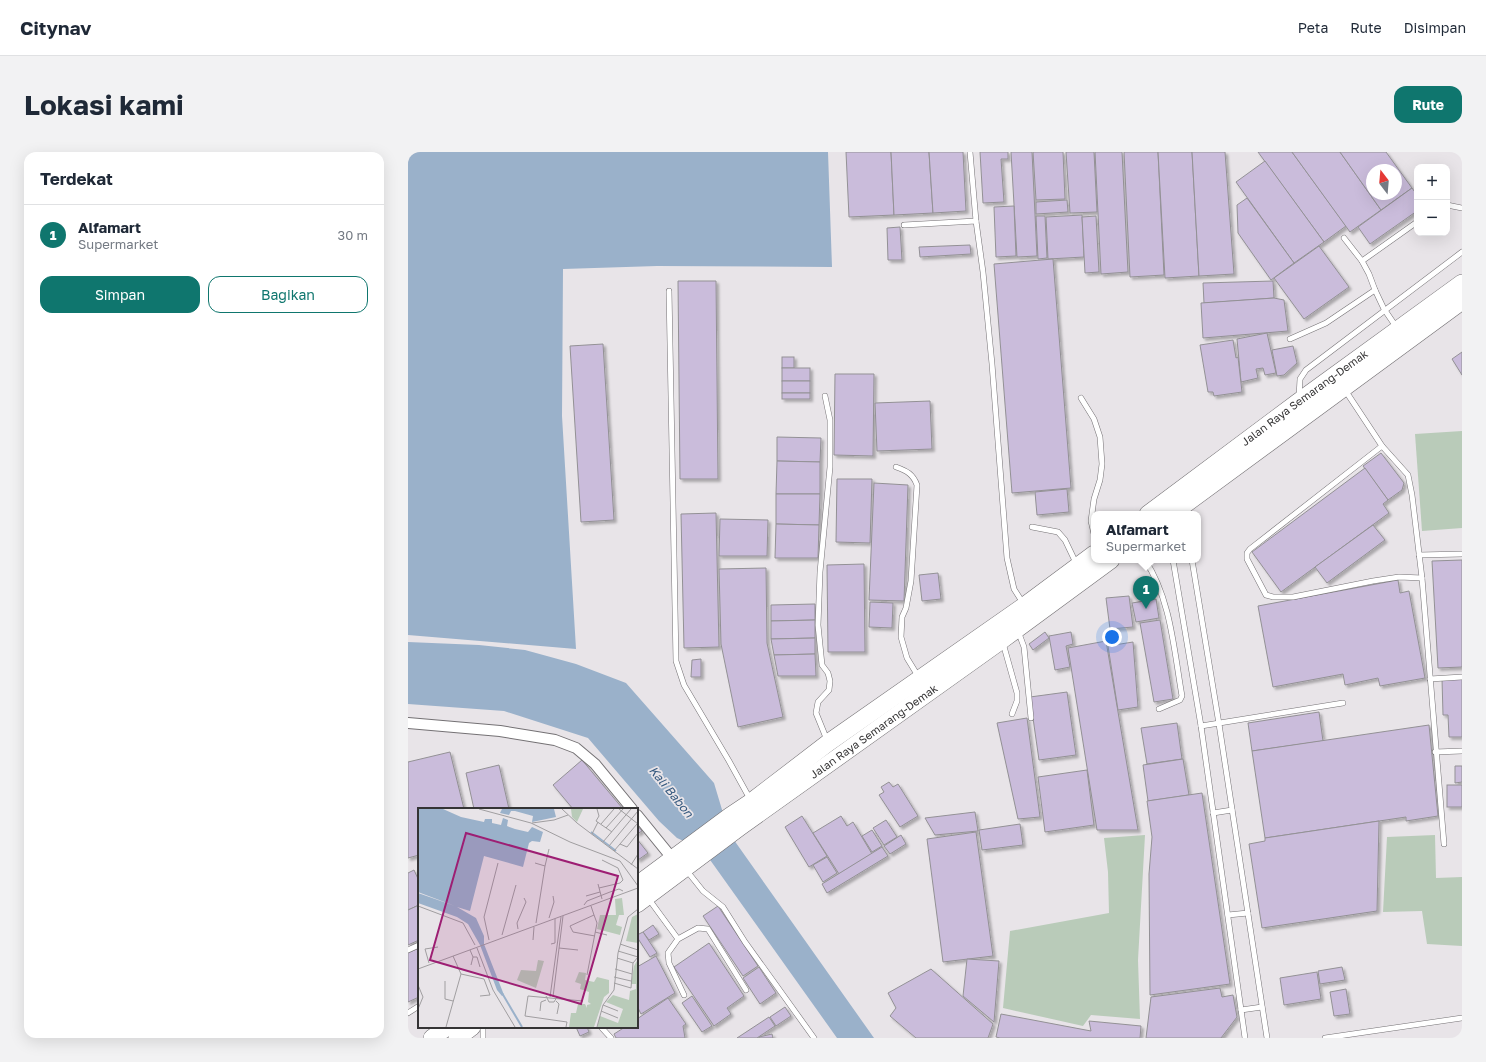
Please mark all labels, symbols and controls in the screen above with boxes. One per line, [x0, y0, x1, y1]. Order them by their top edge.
text: Citynav [20, 16, 92, 39]
text: Peta [1298, 19, 1328, 36]
text: Rute [1350, 19, 1382, 36]
text: Disimpan [1404, 19, 1466, 36]
button: Rute [1394, 86, 1462, 123]
text: Lokasi kami [24, 88, 184, 121]
north arrow [1366, 164, 1402, 200]
map controls [1414, 164, 1450, 236]
button: + [1414, 164, 1450, 200]
text: Terdekat [40, 168, 113, 189]
button: − [1414, 200, 1450, 236]
text: Alfamart [78, 218, 141, 236]
text: 1 [50, 227, 56, 243]
text: 30 m [338, 227, 368, 243]
text: Supermarket [78, 236, 159, 252]
button: Simpan [40, 276, 200, 313]
button: Bagikan [208, 276, 368, 313]
street label: Jalan Raya Semarang-Demak [1239, 347, 1370, 448]
popup [1091, 511, 1201, 563]
text: Alfamart [1106, 520, 1169, 538]
text: Supermarket [1106, 538, 1186, 554]
pin: 1 [1133, 576, 1159, 609]
your location [1102, 627, 1122, 647]
street label: Jalan Raya Semarang-Demak [807, 681, 940, 781]
water label: Kali Babon [646, 763, 697, 821]
inset map [418, 808, 638, 1028]

